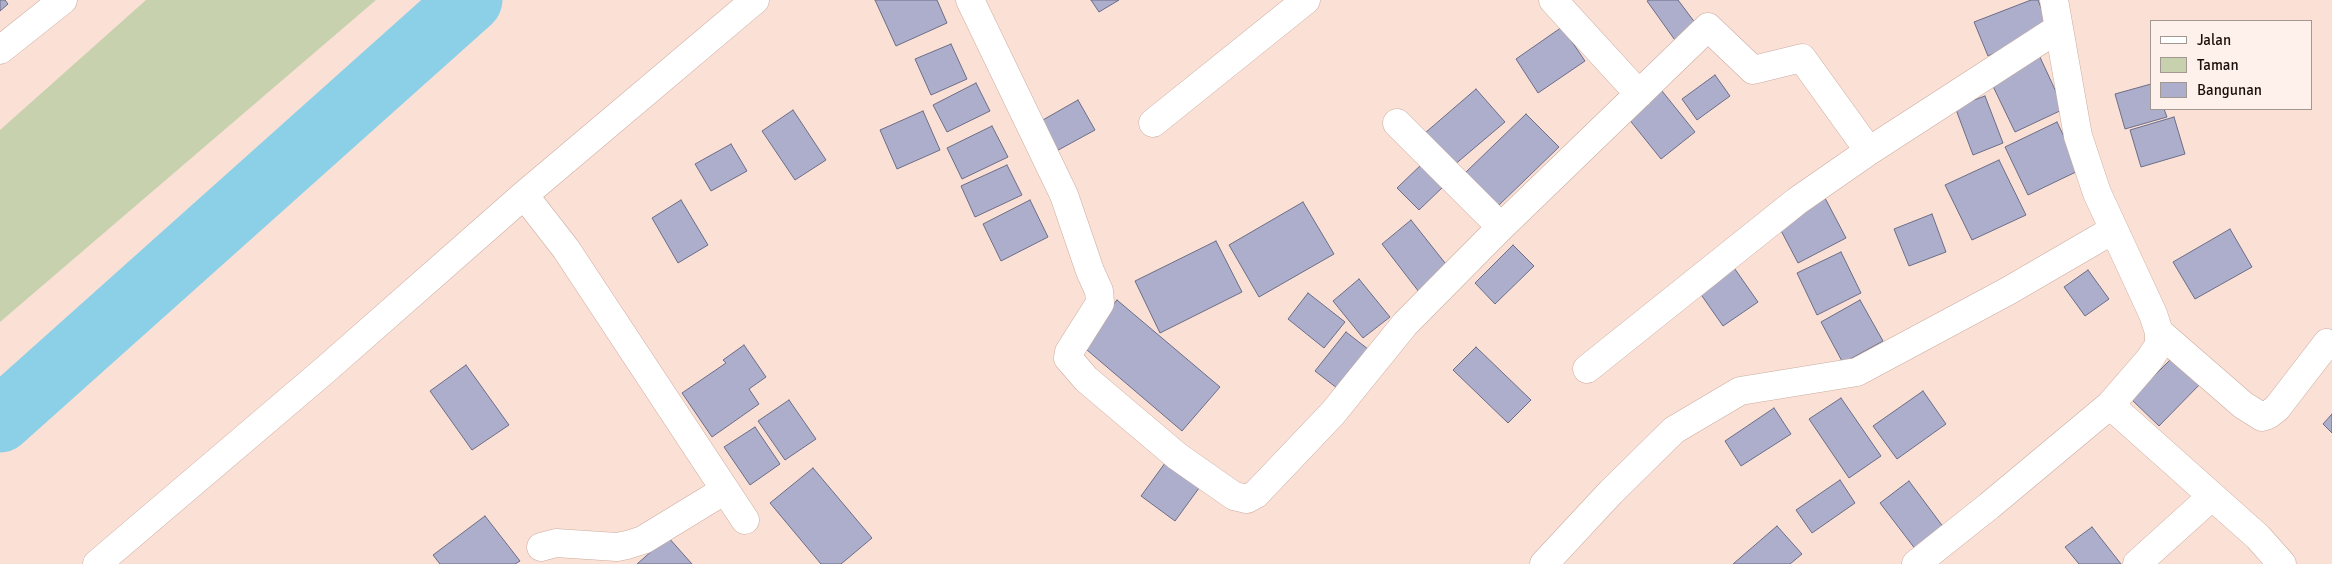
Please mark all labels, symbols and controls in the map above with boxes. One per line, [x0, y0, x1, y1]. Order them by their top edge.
legend [2150, 20, 2312, 110]
text: Jalan [2197, 31, 2231, 49]
text: Taman [2197, 56, 2239, 74]
text: Bangunan [2197, 81, 2262, 99]

